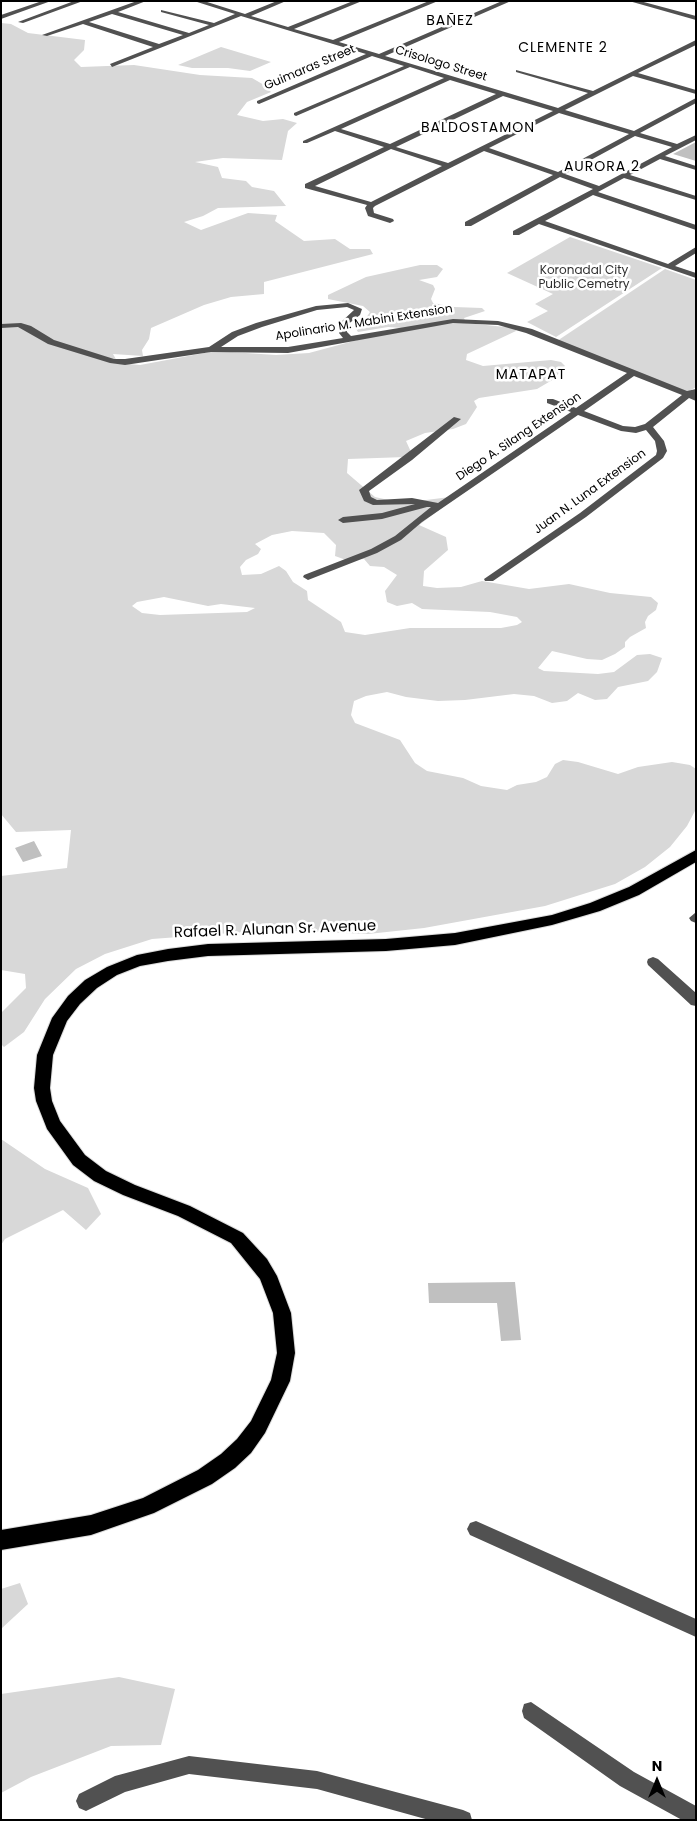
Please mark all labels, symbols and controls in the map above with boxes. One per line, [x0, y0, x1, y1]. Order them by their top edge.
district label: BAÑEZ [426, 13, 474, 29]
district label: CLEMENTE 2 [517, 40, 609, 56]
street label: Guimaras Street [262, 42, 358, 94]
street label: Crisologo Street [393, 43, 489, 85]
district label: BALDOSTAMON [420, 120, 536, 136]
district label: AURORA 2 [563, 159, 641, 175]
park label: Koronadal City Public Cemetry [538, 264, 630, 292]
street label: Apolinario M. Mabini Extension [274, 302, 454, 344]
district label: MATAPAT [495, 367, 567, 383]
street label: Diego A. Silang Extension [454, 390, 584, 484]
street label: Juan N. Luna Extension [531, 446, 649, 538]
street label: Rafael R. Alunan Sr. Avenue [174, 917, 376, 943]
north arrow [632, 1756, 682, 1806]
text: N [652, 1756, 662, 1776]

